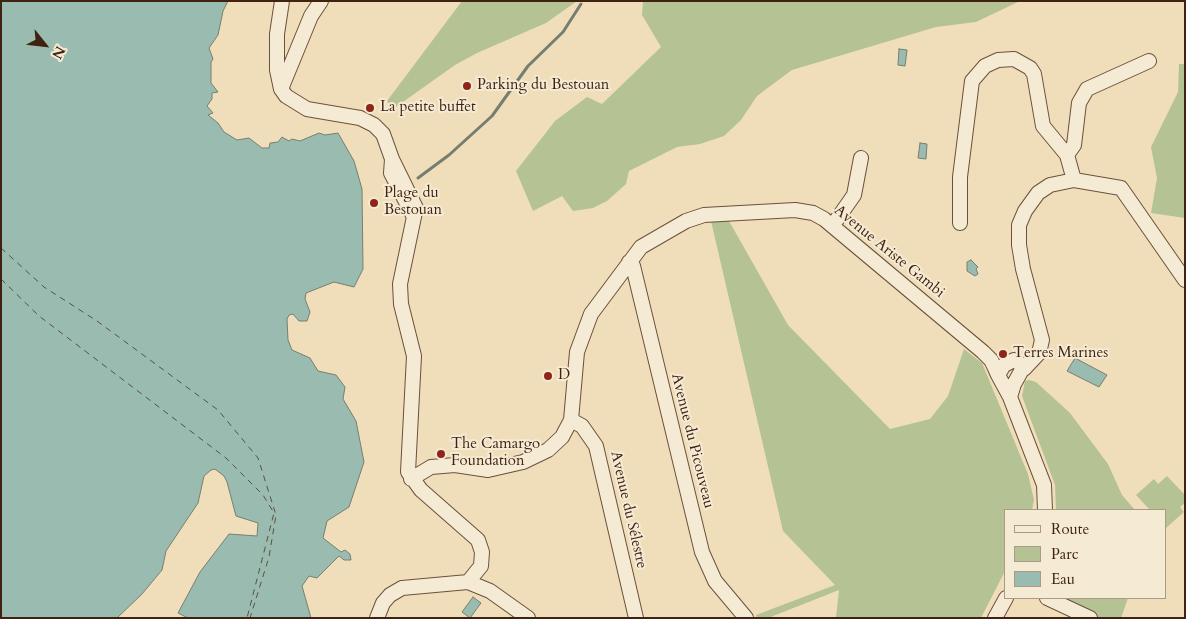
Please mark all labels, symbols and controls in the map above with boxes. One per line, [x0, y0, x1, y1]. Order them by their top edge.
north arrow [20, 20, 70, 70]
text: N [47, 43, 70, 62]
place label: Parking du Bestouan [477, 77, 609, 95]
marker: Parking du Bestouan [461, 80, 473, 92]
place label: La petite buffet [380, 99, 476, 117]
marker: La petite buffet [364, 102, 376, 114]
place label: Plage du Bestouan [384, 185, 442, 220]
marker: Plage du Bestouan [368, 197, 380, 209]
street label: Avenue Ariste Gambi [830, 202, 948, 302]
place label: Terres Marines [1013, 345, 1108, 363]
marker: Terres Marines [997, 348, 1009, 360]
place label: D [558, 367, 570, 385]
marker: D [542, 370, 554, 382]
street label: Avenue du Picouveau [667, 372, 717, 510]
place label: The Camargo Foundation [451, 436, 540, 471]
marker: The Camargo Foundation [435, 448, 447, 460]
street label: Avenue du Sélestre [606, 450, 650, 570]
legend [1004, 509, 1166, 599]
text: Route [1051, 519, 1089, 539]
text: Parc [1051, 544, 1079, 564]
text: Eau [1051, 569, 1075, 589]

